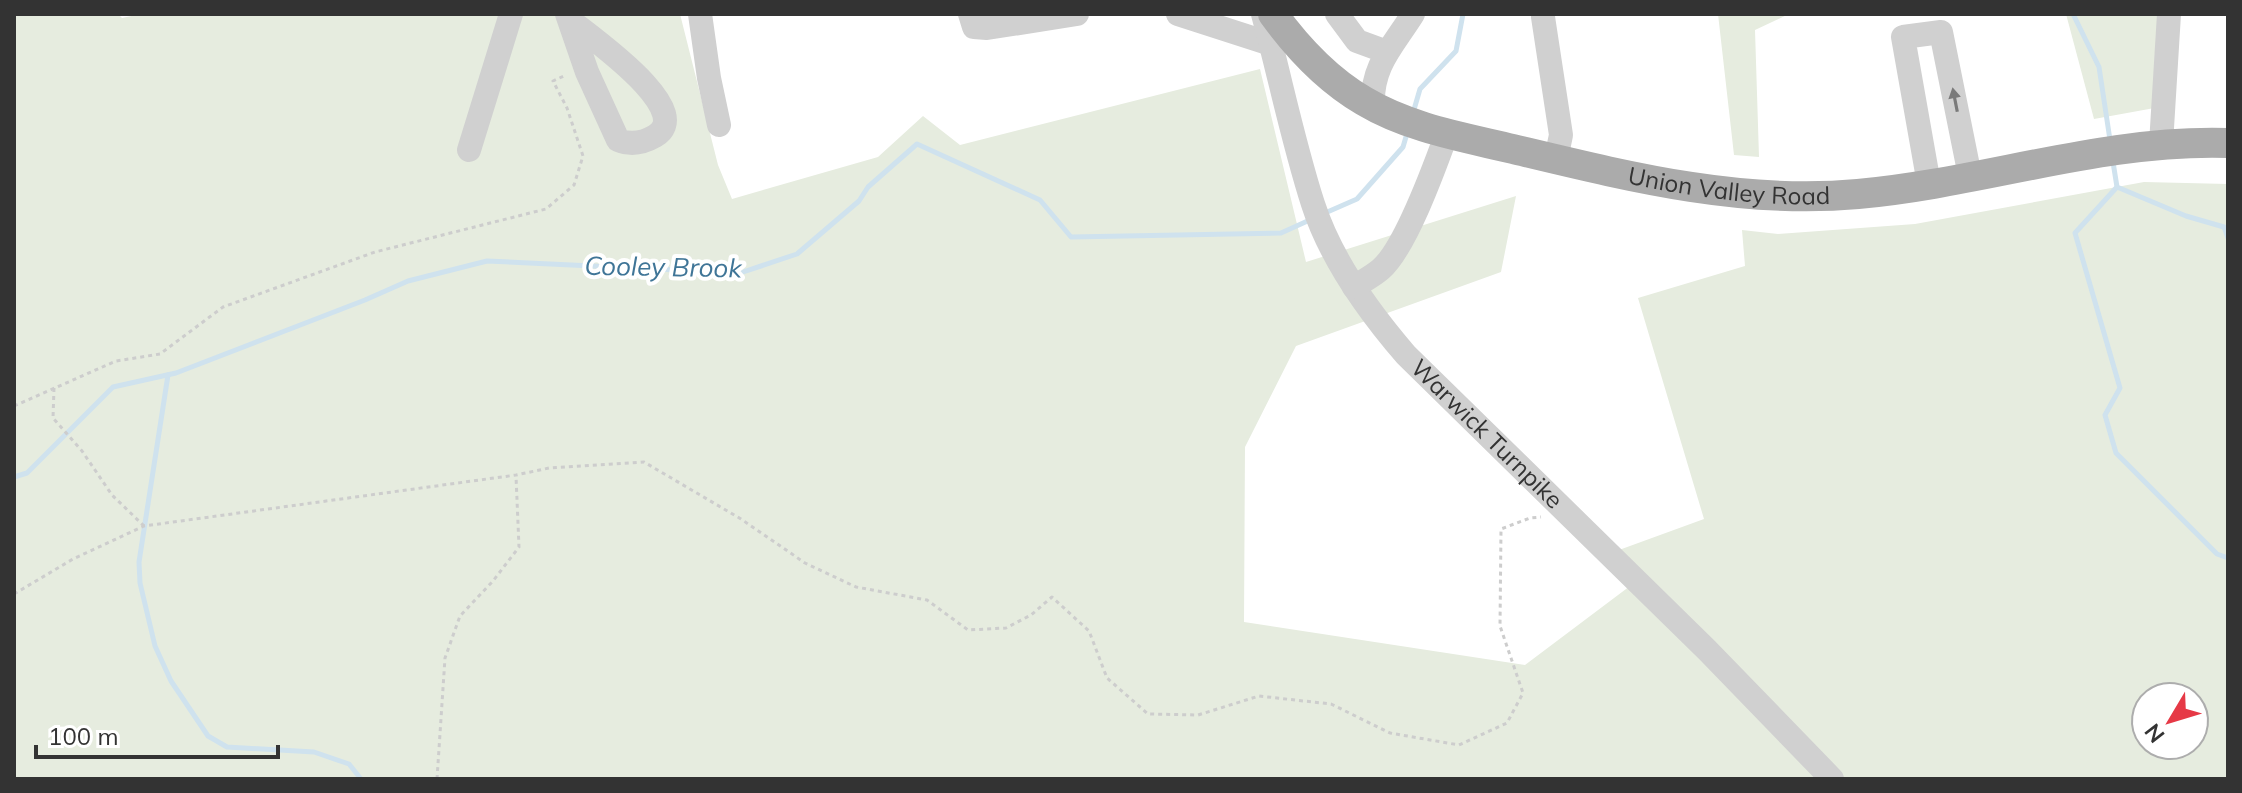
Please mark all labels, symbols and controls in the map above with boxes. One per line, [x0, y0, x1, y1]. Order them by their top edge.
one-way arrow [1948, 87, 1960, 112]
street label: Union Valley Road [1626, 160, 1831, 210]
water label: Cooley Brook [584, 249, 743, 284]
street label: Warwick Turnpike [1405, 352, 1570, 514]
north arrow [2130, 681, 2210, 761]
scale bar [36, 709, 278, 759]
text: N [2138, 718, 2170, 748]
text: 100 m [48, 721, 119, 751]

